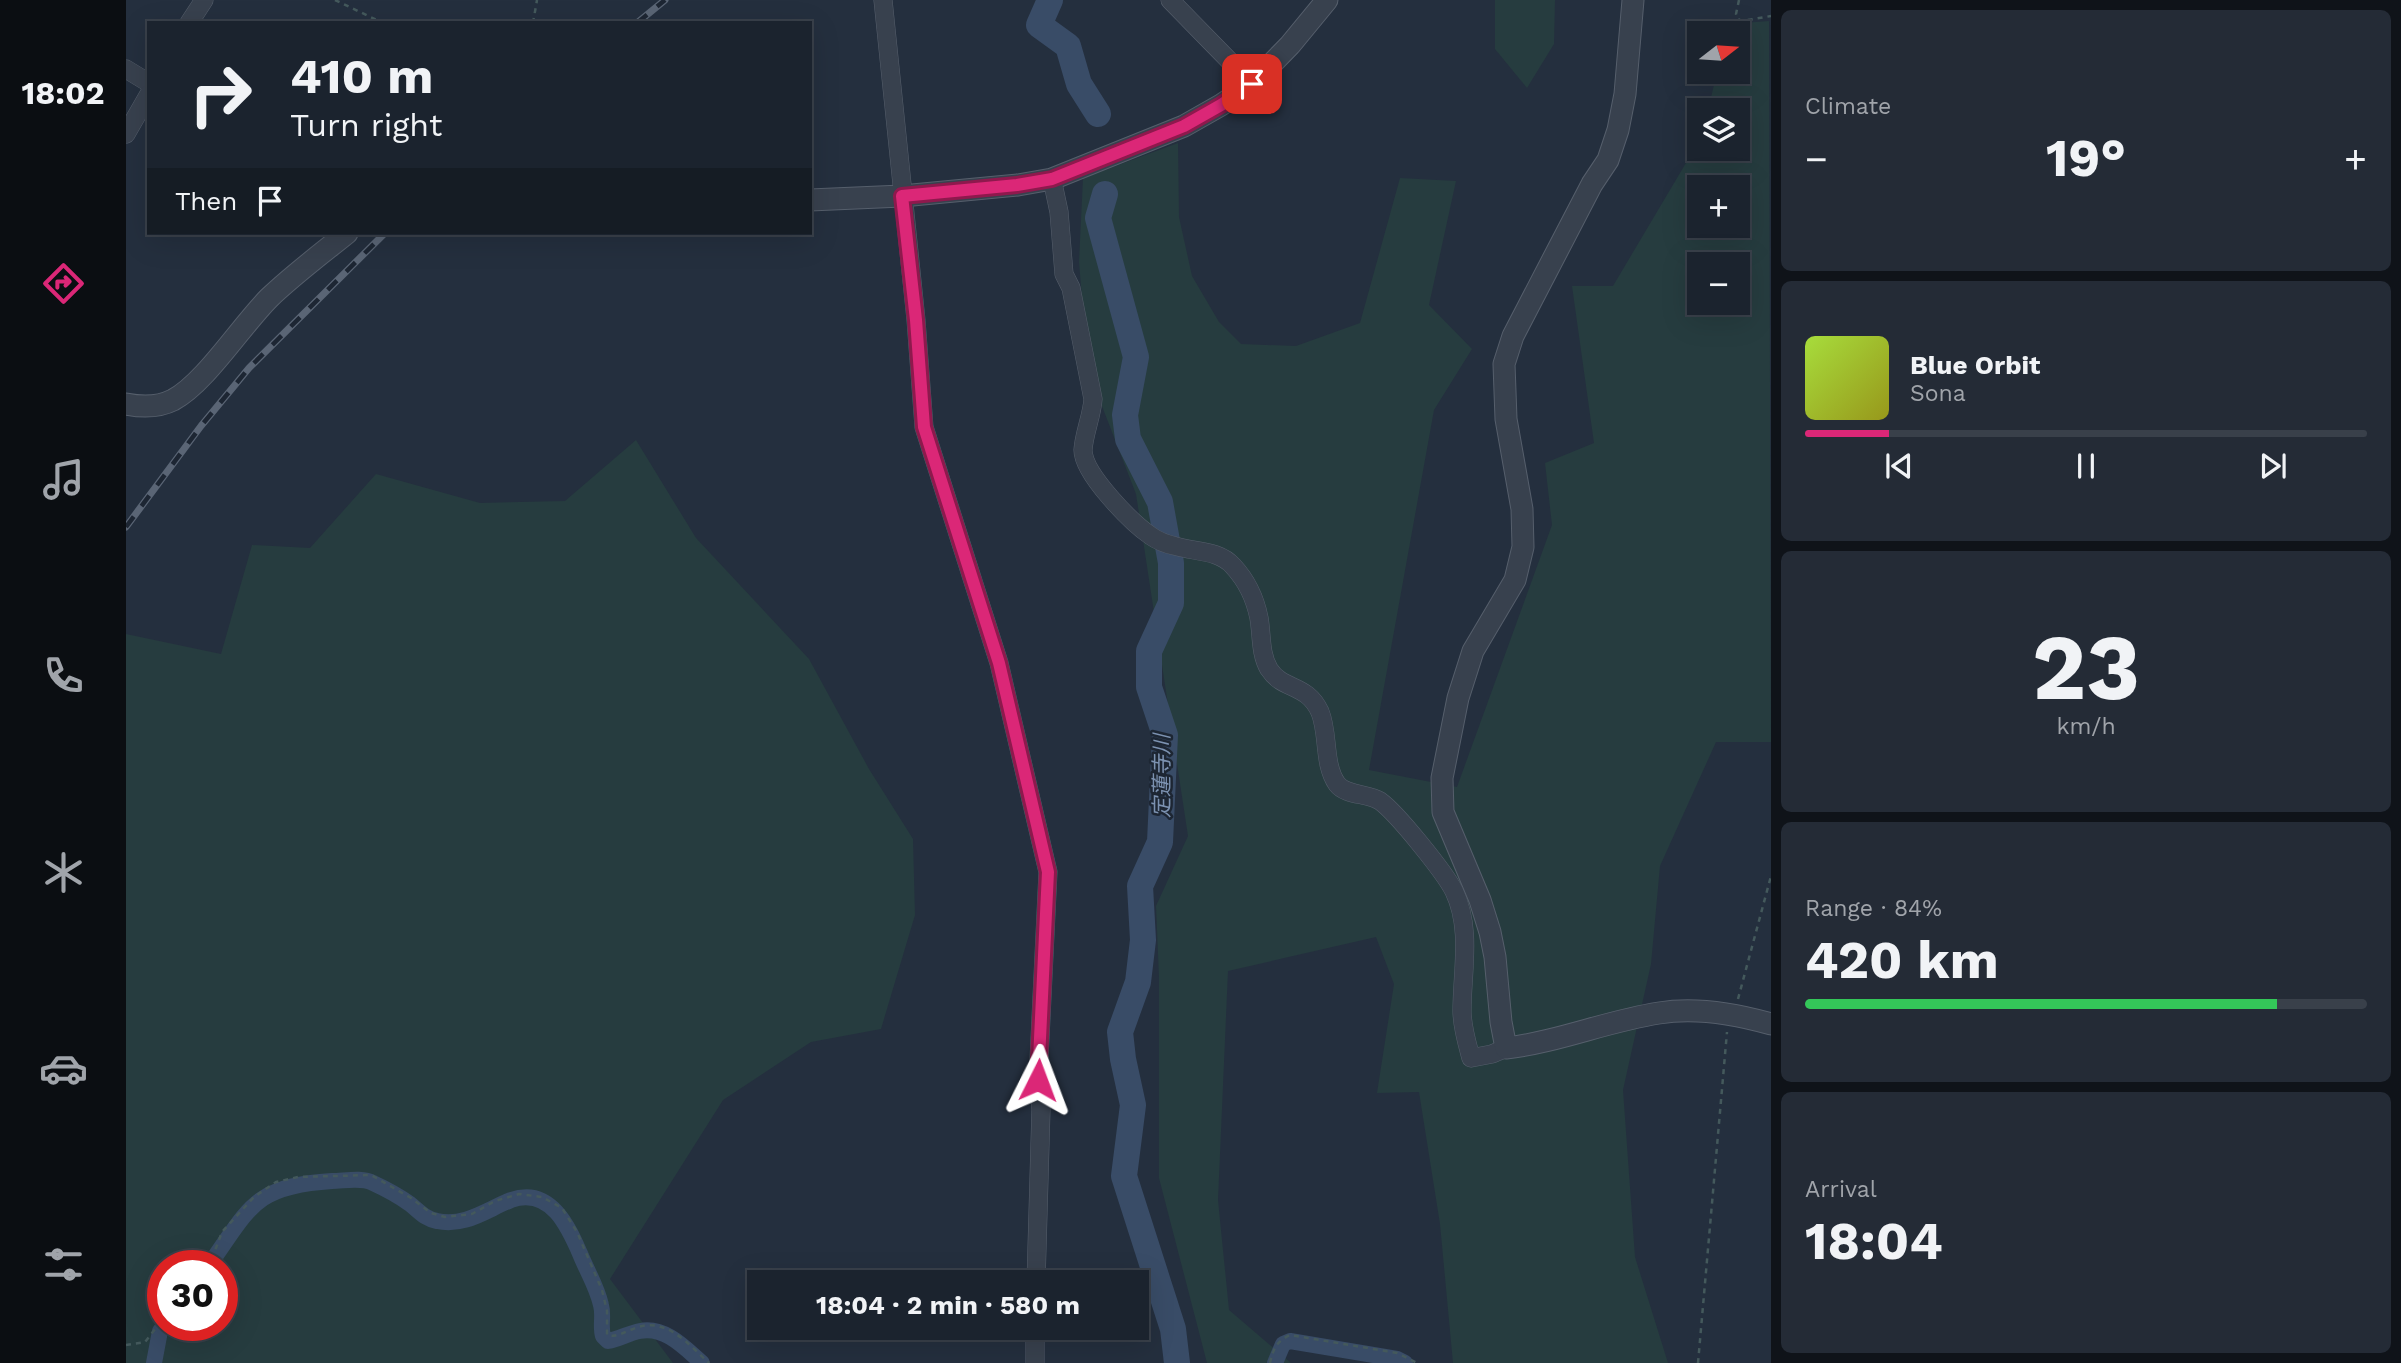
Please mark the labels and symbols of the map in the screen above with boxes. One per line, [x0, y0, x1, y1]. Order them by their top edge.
north arrow [1687, 21, 1750, 84]
pin [1222, 54, 1282, 114]
water label: 定蓮寺川 [1149, 732, 1174, 818]
position arrow [1001, 1043, 1075, 1117]
speed limit sign: 30 [147, 1250, 238, 1341]

